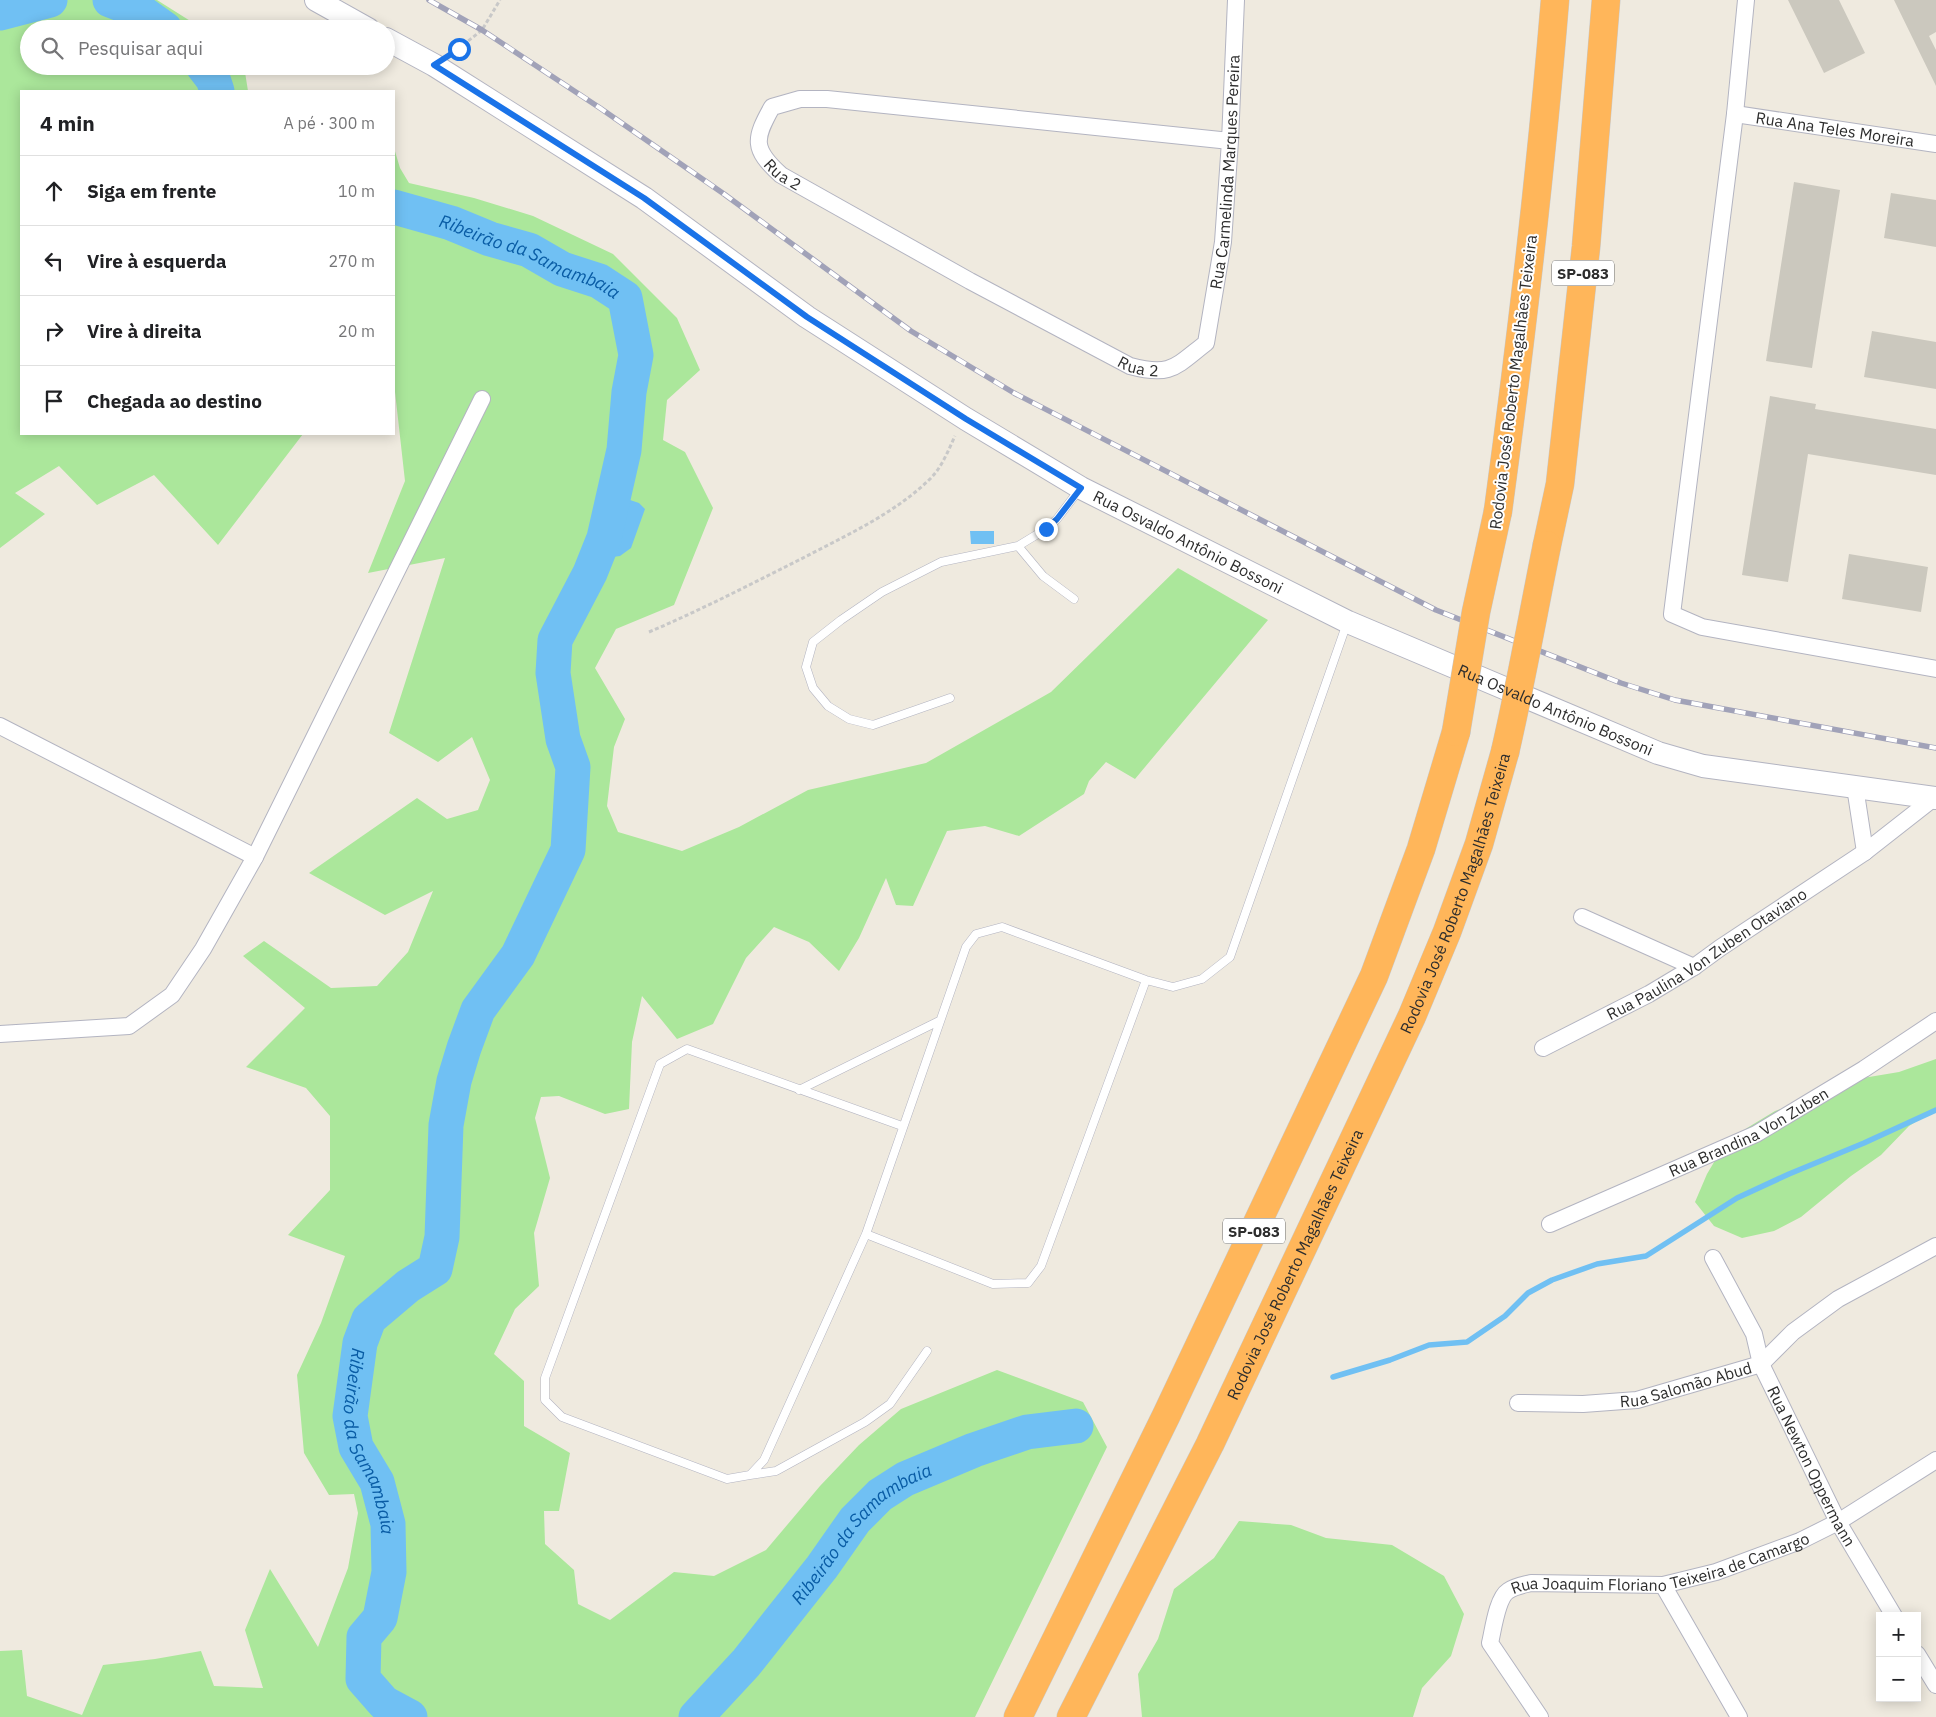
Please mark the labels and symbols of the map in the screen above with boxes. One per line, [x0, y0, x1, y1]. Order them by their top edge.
route start [448, 38, 471, 61]
street label: Rua Carmelinda Marques Pereira [1205, 54, 1244, 291]
street label: Rua Ana Teles Moreira [1754, 107, 1916, 151]
street label: Rua 2 [760, 154, 805, 194]
water label: Ribeirão da Samambaia [437, 209, 625, 303]
street label: Rodovia José Roberto Magalhães Teixeira [1485, 233, 1541, 530]
road number: SP-083 [1552, 260, 1614, 286]
street label: Rua 2 [1114, 351, 1159, 381]
street label: Rua Osvaldo Antônio Bossoni [1090, 486, 1287, 598]
route end [1035, 518, 1058, 541]
street label: Rua Osvaldo Antônio Bossoni [1455, 660, 1656, 760]
street label: Rodovia José Roberto Magalhães Teixeira [1395, 750, 1514, 1037]
street label: Rua Paulina Von Zuben Otaviano [1603, 883, 1810, 1024]
street label: Rua Brandina Von Zuben [1666, 1083, 1832, 1181]
street label: Rodovia José Roberto Magalhães Teixeira [1222, 1125, 1367, 1403]
road number: SP-083 [1223, 1218, 1285, 1244]
water label: Ribeirão da Samambaia [338, 1347, 400, 1534]
street label: Rua Salomão Abud [1619, 1357, 1754, 1411]
street label: Rua Newton Oppermann [1763, 1383, 1860, 1550]
water label: Ribeirão da Samambaia [785, 1458, 935, 1609]
street label: Rua Joaquim Floriano Teixeira de Camargo [1508, 1528, 1812, 1598]

